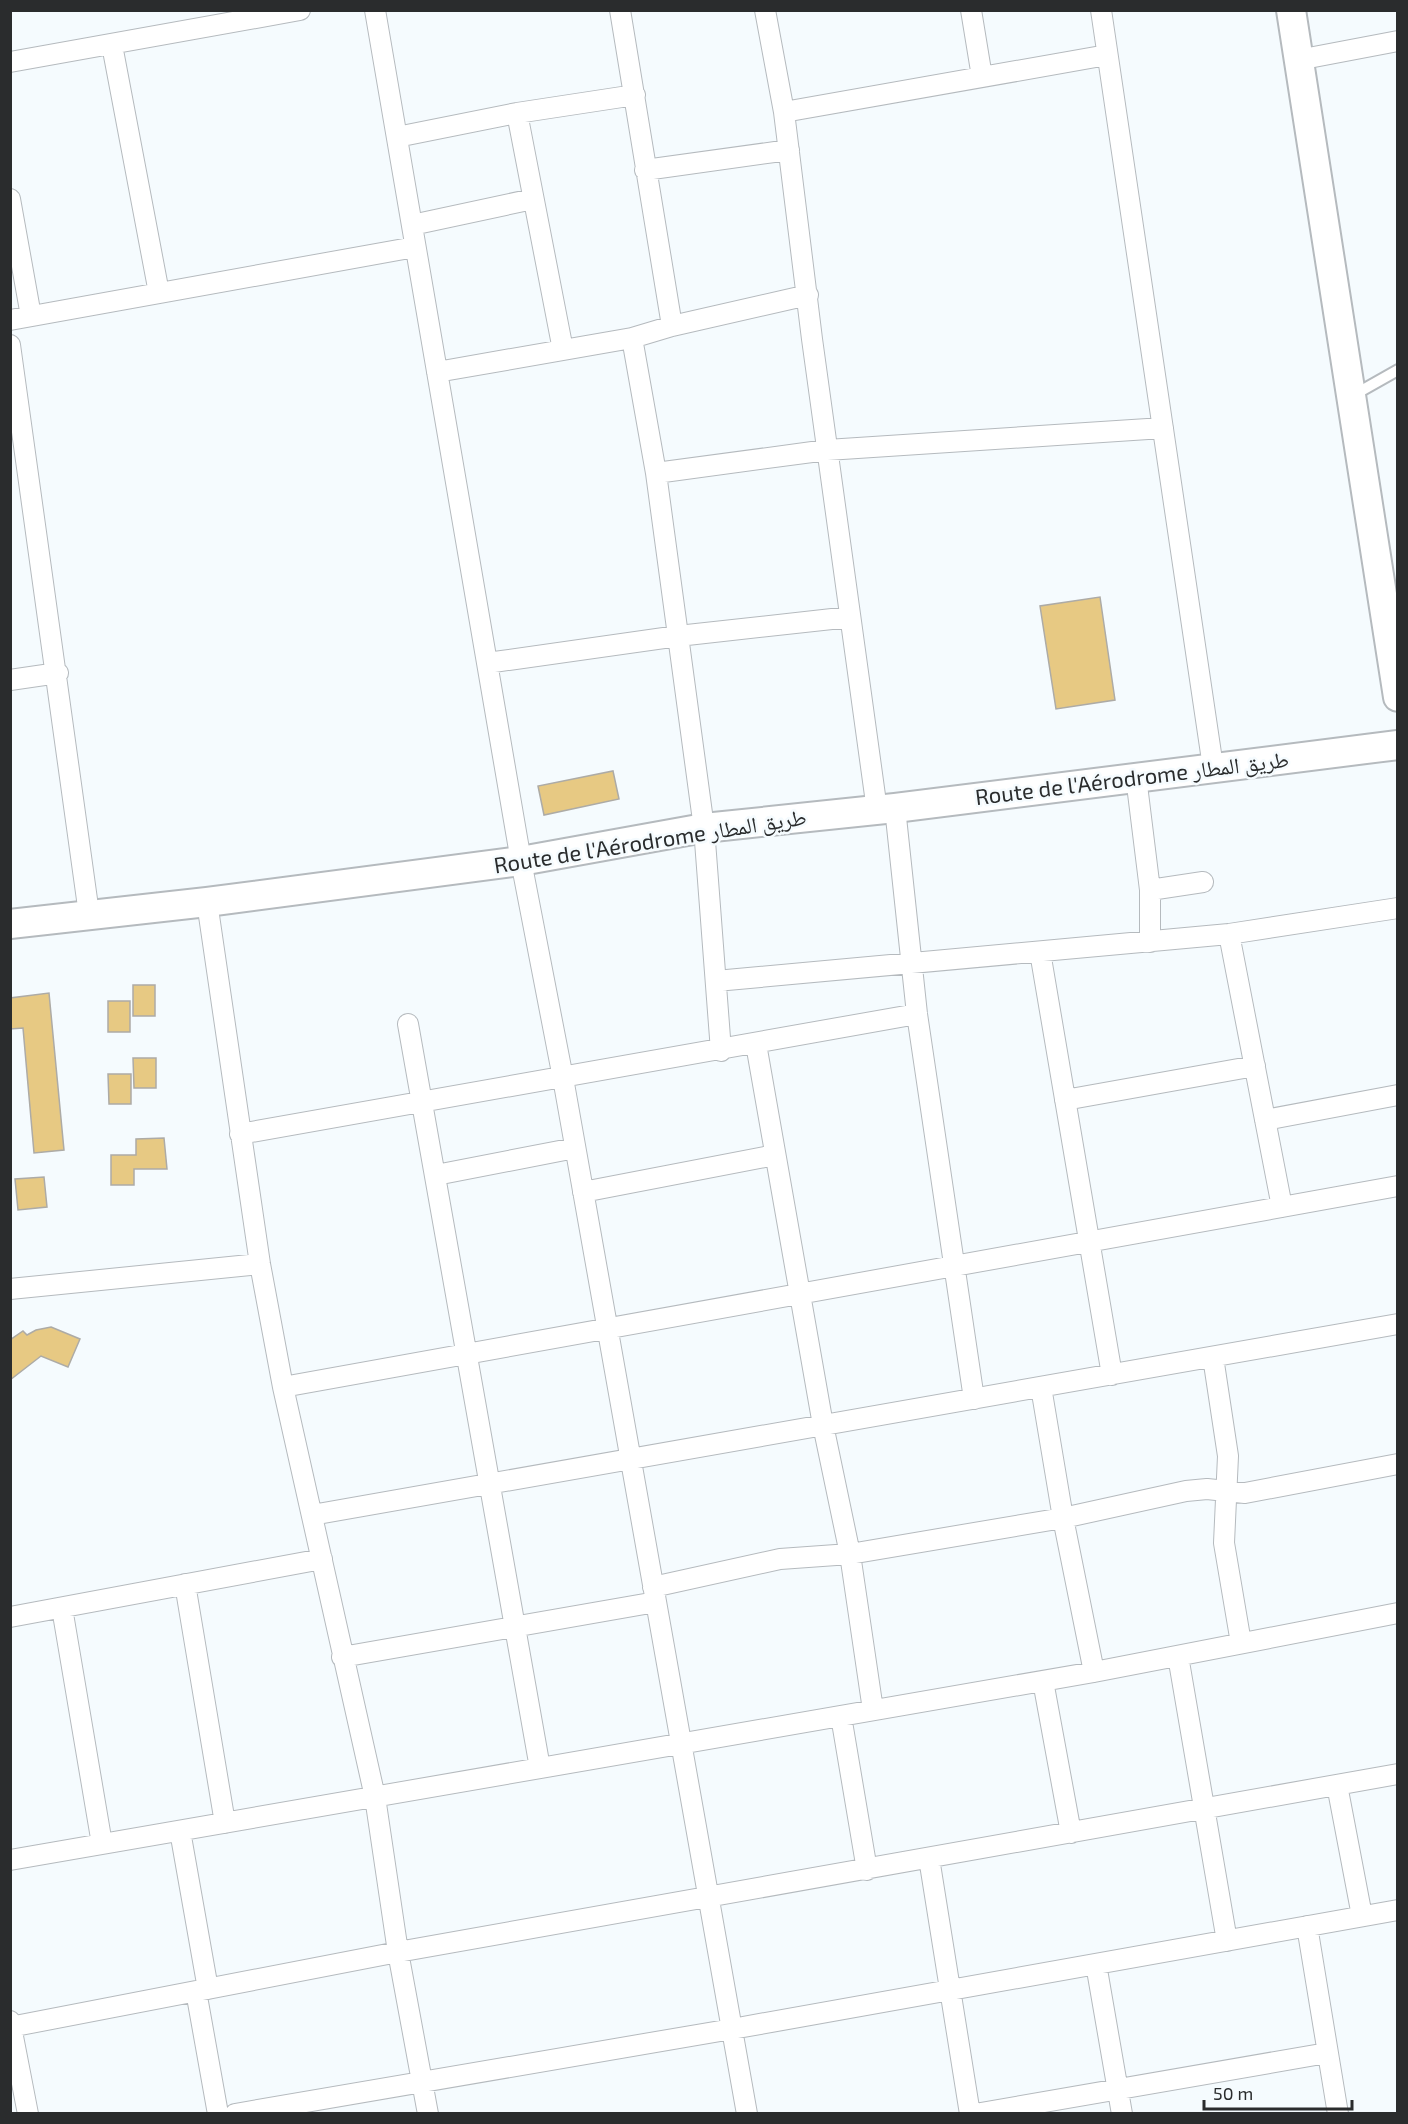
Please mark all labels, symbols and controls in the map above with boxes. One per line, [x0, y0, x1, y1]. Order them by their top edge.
street label: Route de l'Aérodrome طريق المطار [974, 745, 1290, 811]
street label: Route de l'Aérodrome طريق المطار [492, 802, 808, 880]
scale bar [1204, 2073, 1352, 2111]
text: 50 m [1213, 2082, 1253, 2104]

